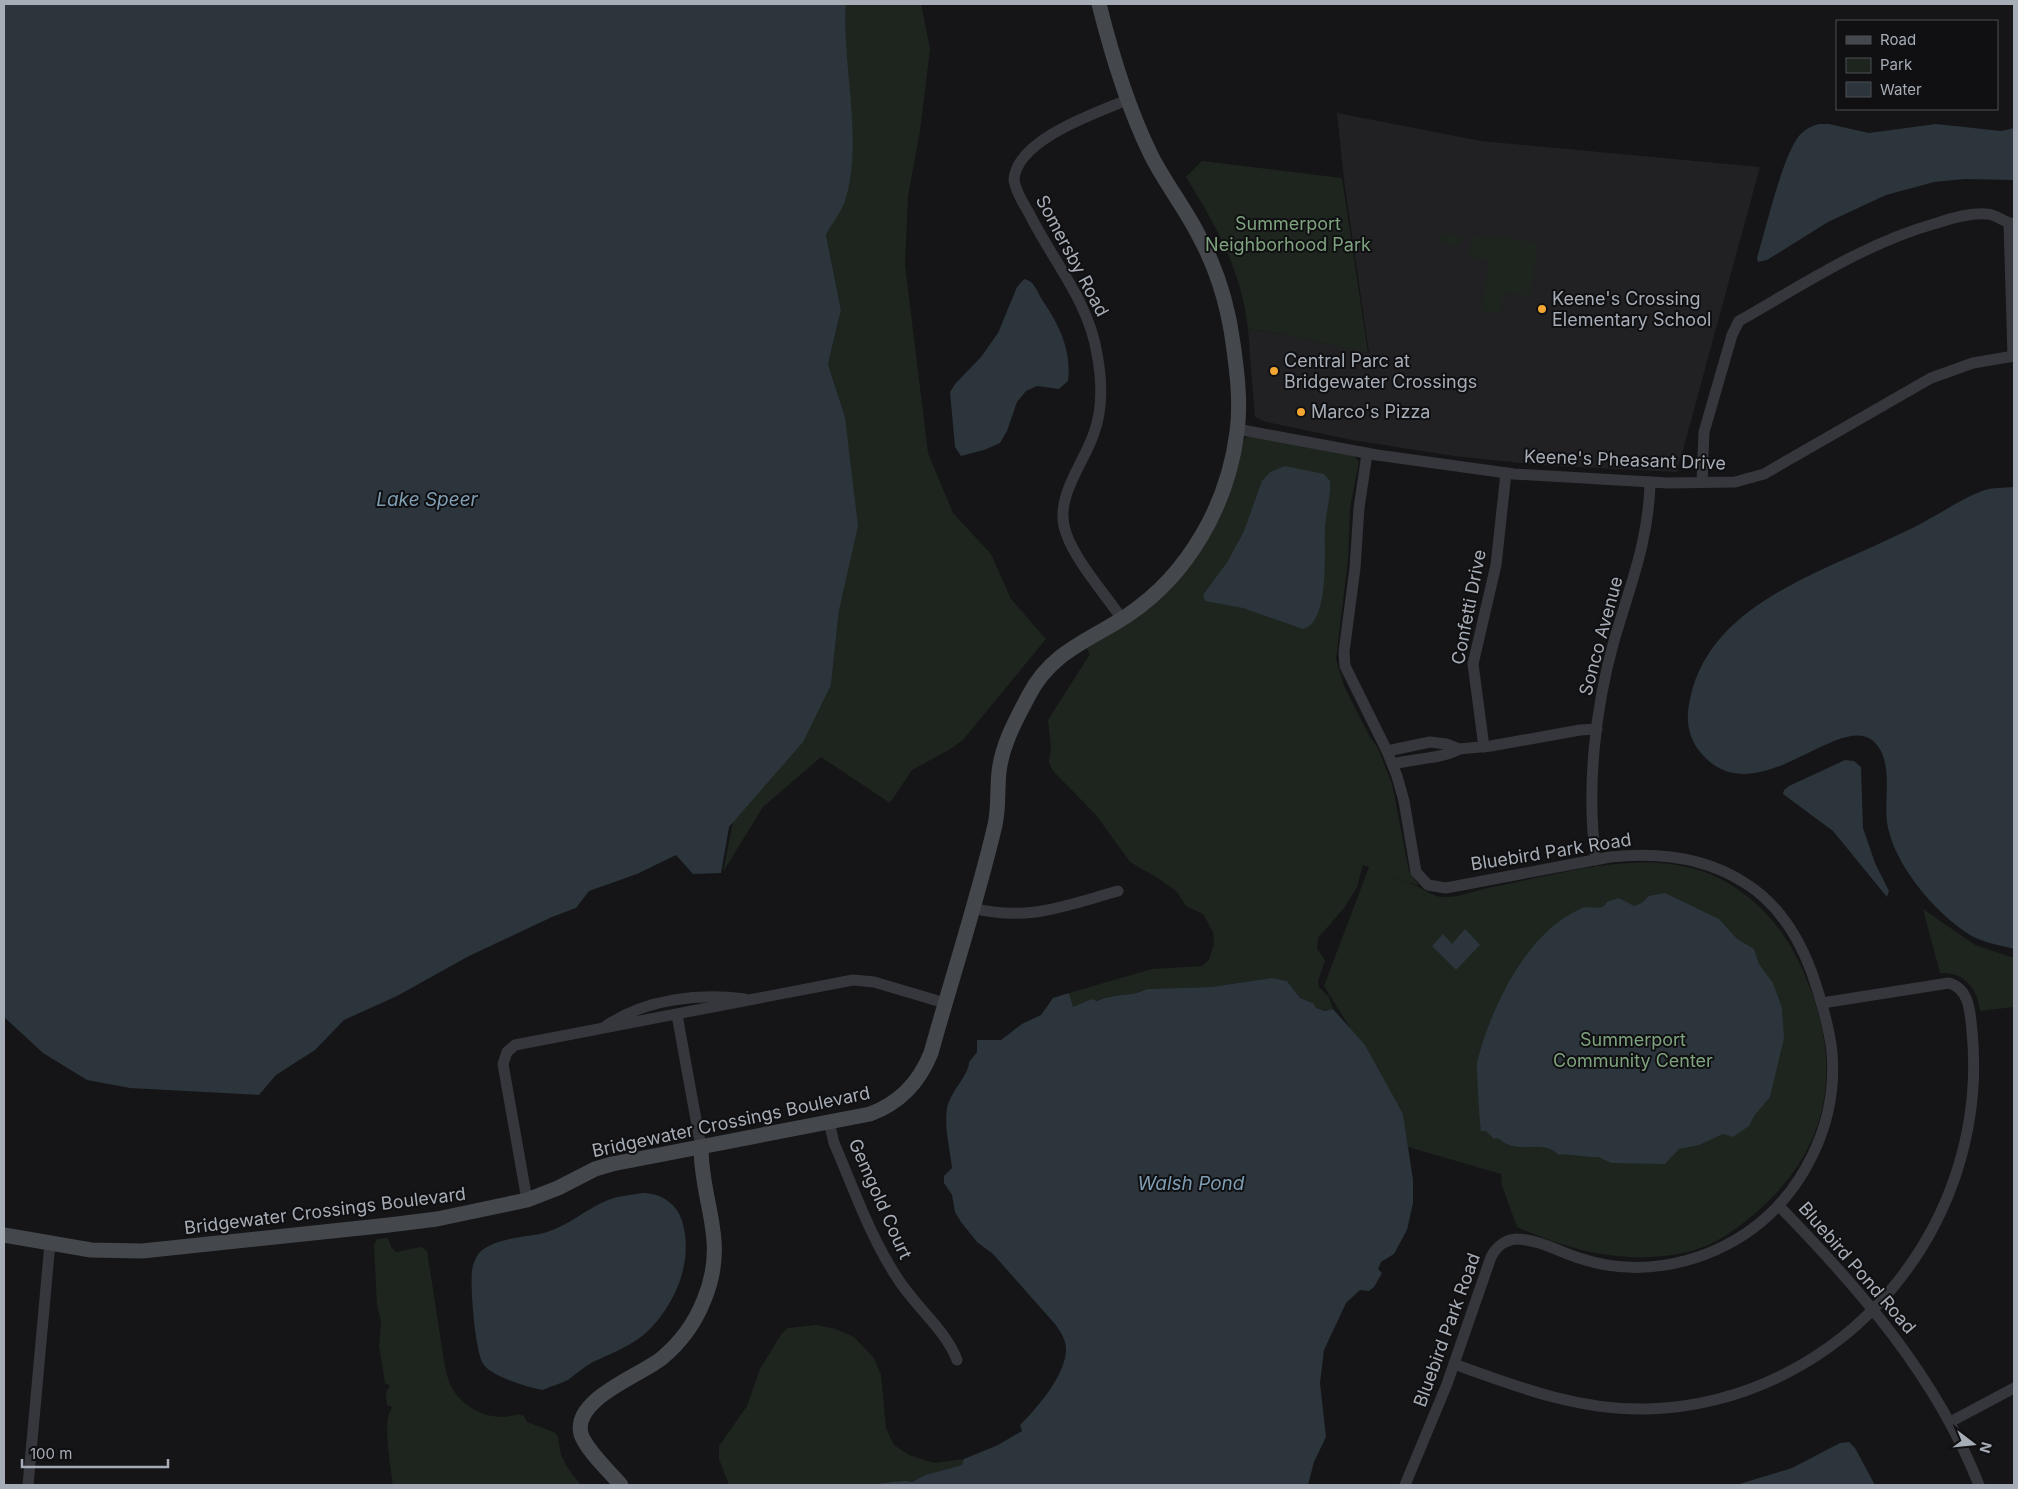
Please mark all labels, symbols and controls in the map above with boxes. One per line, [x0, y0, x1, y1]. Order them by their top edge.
legend [1836, 20, 1998, 110]
text: Road [1880, 30, 1916, 49]
text: Park [1880, 55, 1913, 74]
text: Water [1880, 80, 1922, 99]
street label: Somersby Road [1032, 192, 1113, 320]
park label: Summerport Neighborhood Park [1205, 213, 1371, 255]
place label: Keene's Crossing Elementary School [1552, 288, 1711, 330]
marker: Keene's Crossing Elementary School [1536, 303, 1548, 315]
place label: Central Parc at Bridgewater Crossings [1284, 350, 1477, 392]
marker: Central Parc at Bridgewater Crossings [1268, 365, 1280, 377]
place label: Marco's Pizza [1311, 401, 1430, 422]
marker: Marco's Pizza [1295, 406, 1307, 418]
street label: Keene's Pheasant Drive [1524, 445, 1726, 474]
water label: Lake Speer [376, 488, 479, 511]
street label: Confetti Drive [1447, 548, 1490, 666]
street label: Sonco Avenue [1575, 574, 1626, 698]
street label: Bluebird Park Road [1469, 828, 1633, 875]
park label: Summerport Community Center [1553, 1029, 1713, 1071]
street label: Bridgewater Crossings Boulevard [590, 1082, 872, 1161]
street label: Gemgold Court [845, 1135, 916, 1262]
water label: Walsh Pond [1138, 1172, 1245, 1195]
street label: Bridgewater Crossings Boulevard [183, 1183, 467, 1238]
street label: Bluebird Pond Road [1794, 1198, 1920, 1338]
street label: Bluebird Park Road [1409, 1250, 1484, 1410]
north arrow [1948, 1419, 1998, 1469]
scale bar [22, 1436, 169, 1468]
text: N [1976, 1440, 1996, 1455]
text: 100 m [30, 1444, 72, 1463]

